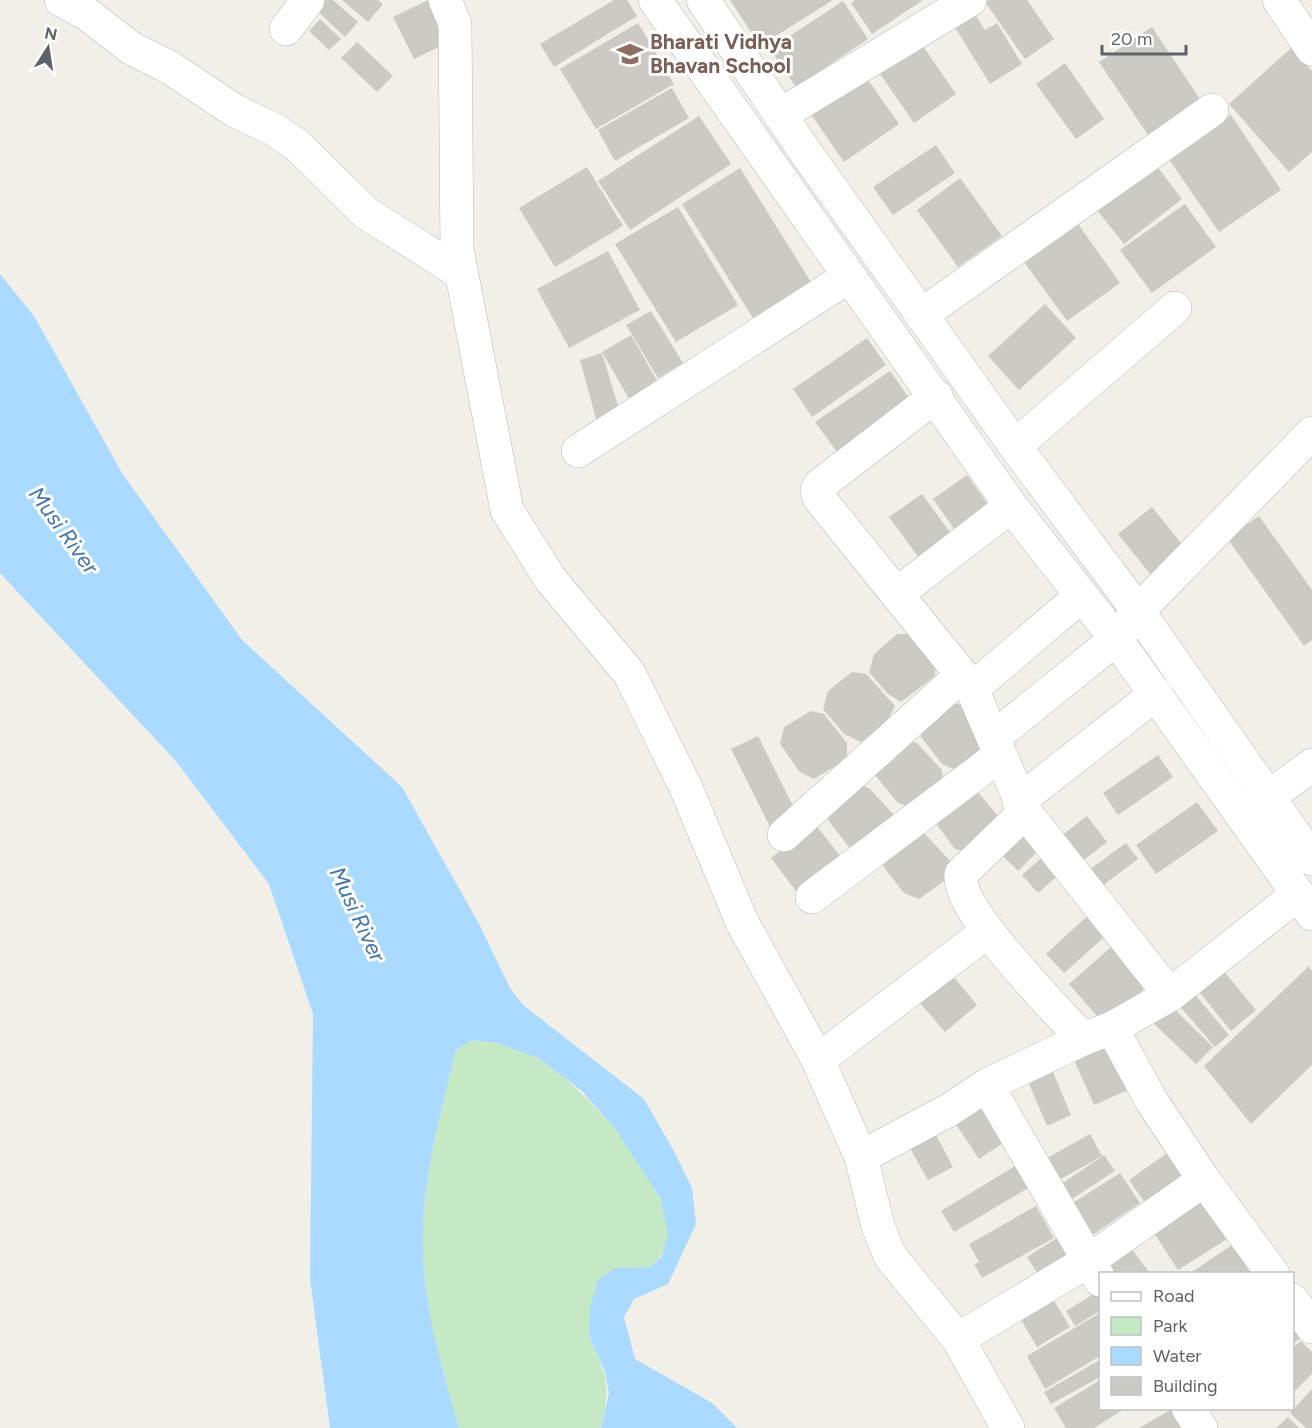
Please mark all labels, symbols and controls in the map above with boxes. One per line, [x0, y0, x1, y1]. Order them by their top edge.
north arrow [18, 18, 78, 78]
scale bar [1102, 18, 1186, 56]
text: N [43, 23, 59, 44]
text: 20 m [1111, 28, 1152, 50]
place label: Bharati Vidhya Bhavan School [650, 29, 792, 78]
school or university icon: Bharati Vidhya Bhavan School [615, 39, 645, 69]
water label: Musi River [23, 481, 105, 580]
water label: Musi River [324, 863, 392, 967]
legend [1099, 1272, 1294, 1410]
text: Road [1153, 1285, 1194, 1307]
text: Park [1153, 1315, 1188, 1337]
text: Water [1153, 1345, 1201, 1367]
text: Building [1153, 1375, 1218, 1397]

